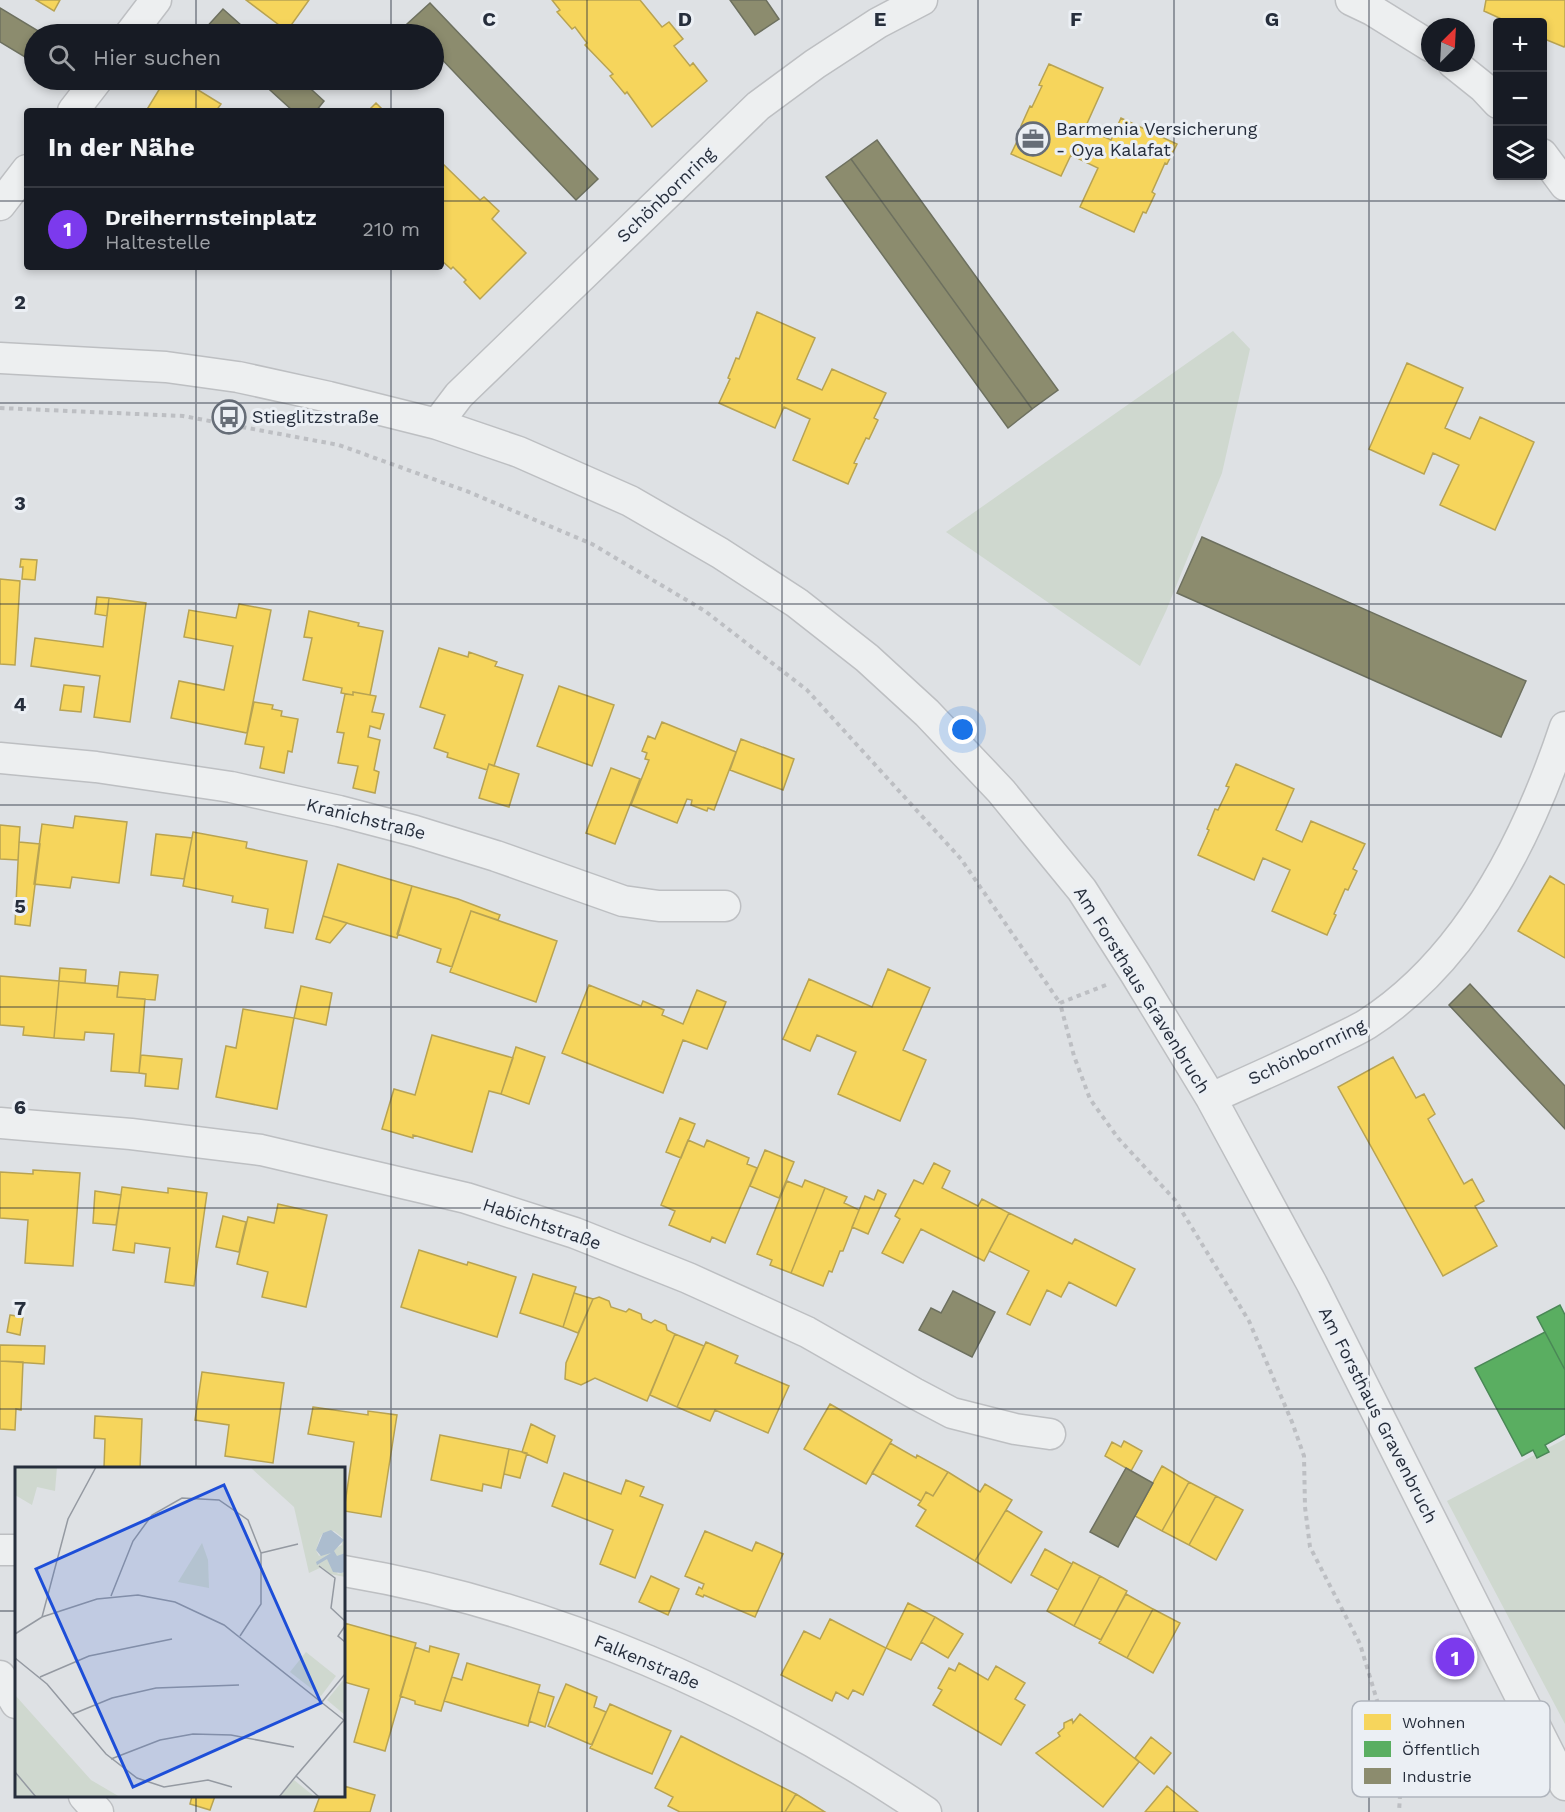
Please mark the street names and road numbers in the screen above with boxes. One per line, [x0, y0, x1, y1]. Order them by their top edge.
street label: Schönbornring [612, 142, 719, 247]
street label: Kranichstraße [304, 794, 428, 843]
street label: Am Forsthaus Gravenbruch [1070, 882, 1215, 1097]
street label: Schönbornring [1245, 1014, 1369, 1089]
street label: Habichtstraße [480, 1193, 604, 1254]
street label: Am Forsthaus Gravenbruch [1315, 1303, 1442, 1526]
street label: Falkenstraße [591, 1630, 703, 1693]

